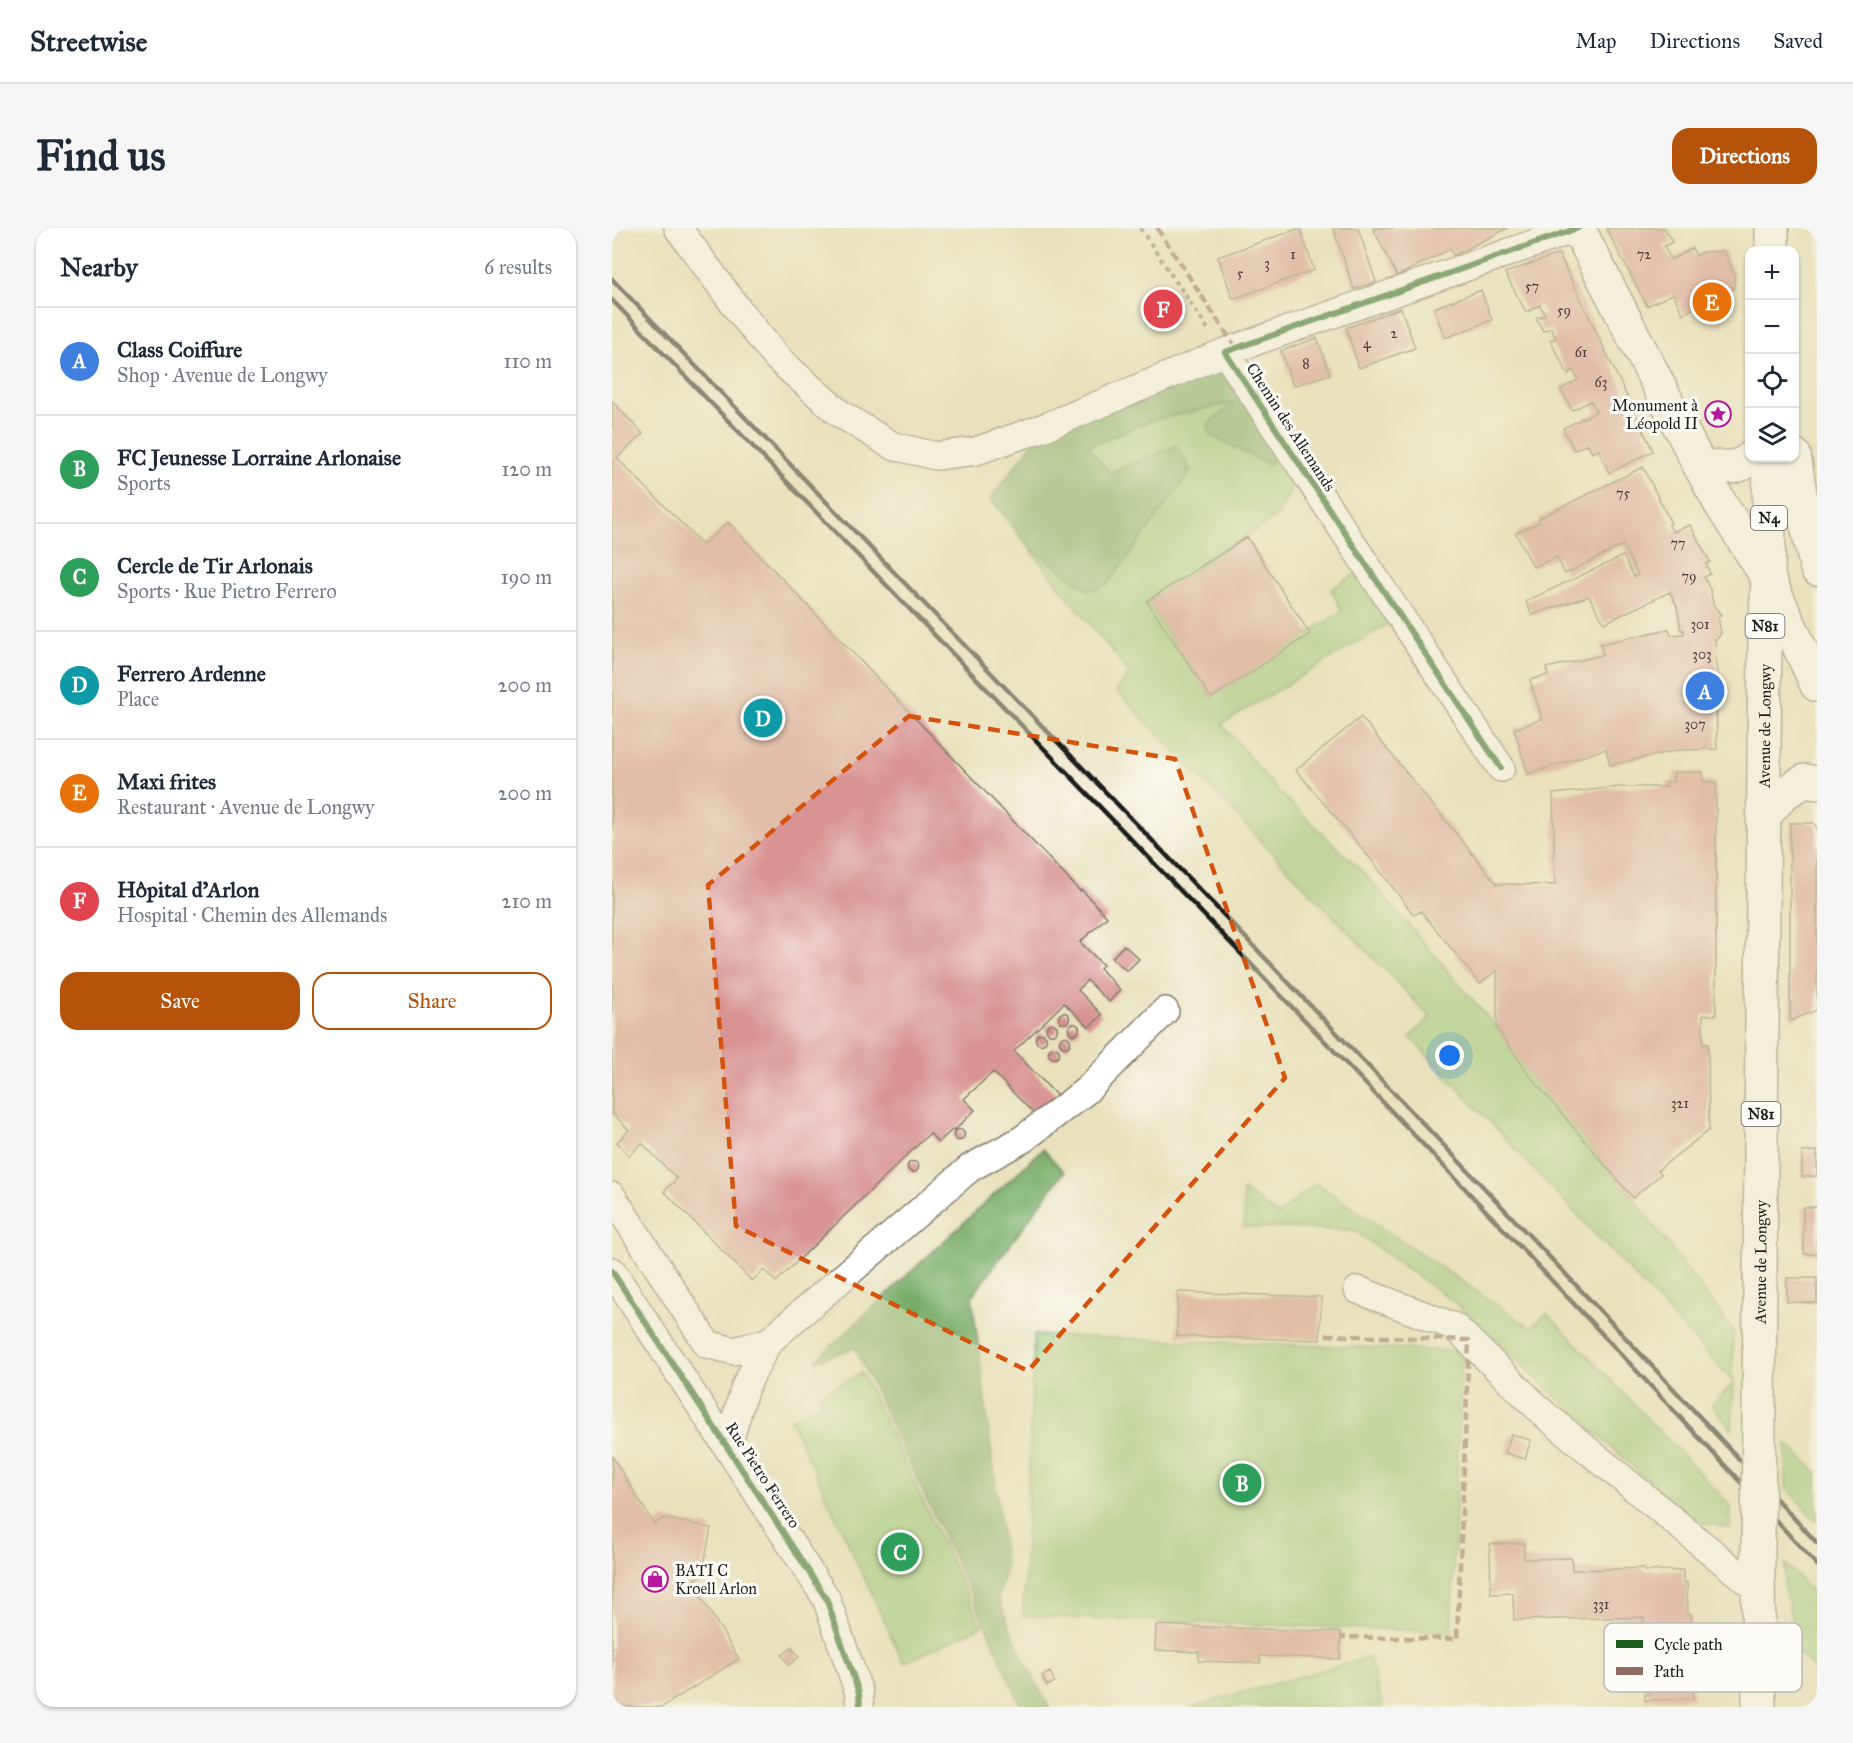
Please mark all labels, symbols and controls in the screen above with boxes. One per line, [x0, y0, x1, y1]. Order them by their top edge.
text: Streetwise [30, 24, 147, 59]
text: Map [1576, 28, 1617, 54]
text: Directions [1650, 28, 1740, 54]
text: Saved [1773, 28, 1823, 54]
button: Directions [1672, 128, 1817, 184]
text: Find us [36, 130, 166, 182]
house number: 1 [1290, 246, 1296, 263]
house number: 72 [1637, 246, 1651, 263]
map controls [1745, 246, 1799, 462]
button: + [1745, 246, 1799, 300]
text: Nearby [60, 251, 138, 283]
text: 6 results [484, 255, 552, 279]
house number: 3 [1264, 255, 1270, 272]
house number: 5 [1237, 265, 1244, 282]
house number: 57 [1525, 278, 1539, 295]
pin: E [1692, 280, 1732, 325]
pin: F [1144, 286, 1182, 332]
button: − [1745, 300, 1799, 354]
house number: 59 [1557, 302, 1571, 319]
house number: 2 [1391, 325, 1398, 342]
house number: 4 [1363, 335, 1372, 352]
text: Class Coiffure [117, 336, 242, 363]
house number: 61 [1575, 344, 1588, 361]
text: A [73, 349, 86, 373]
text: 110 m [504, 349, 552, 373]
button: locate [1745, 354, 1799, 408]
house number: 8 [1302, 355, 1310, 372]
street label: Chemin des Allemands [1242, 359, 1340, 495]
text: Shop · Avenue de Longwy [117, 363, 328, 387]
house number: 63 [1595, 374, 1607, 391]
place label: Monument à Léopold II [1612, 396, 1698, 433]
place icon: Monument à Léopold II [1703, 399, 1733, 429]
button: layers [1745, 408, 1799, 462]
text: FC Jeunesse Lorraine Arlonaise [117, 444, 401, 471]
text: B [73, 457, 86, 481]
text: 120 m [501, 457, 552, 481]
text: Sports [117, 471, 171, 495]
house number: 75 [1616, 485, 1630, 502]
road number: N4 [1751, 506, 1787, 530]
house number: 77 [1671, 535, 1685, 552]
text: Cercle de Tir Arlonais [117, 552, 313, 579]
text: C [73, 565, 86, 589]
text: 190 m [501, 565, 552, 589]
house number: 79 [1682, 568, 1697, 585]
text: Sports · Rue Pietro Ferrero [117, 579, 337, 603]
road number: N81 [1746, 614, 1784, 638]
house number: 301 [1690, 616, 1710, 633]
house number: 303 [1692, 646, 1712, 663]
text: Ferrero Ardenne [117, 660, 266, 687]
street label: Avenue de Longwy [1754, 663, 1775, 789]
pin: A [1686, 668, 1724, 714]
text: D [72, 673, 87, 697]
text: 200 m [498, 673, 552, 697]
text: Place [117, 687, 159, 711]
pin: D [744, 696, 782, 740]
house number: 307 [1684, 716, 1706, 733]
text: Maxi frites [117, 768, 216, 795]
text: E [72, 781, 87, 805]
text: 200 m [498, 781, 552, 805]
text: Restaurant · Avenue de Longwy [117, 795, 374, 819]
text: Hôpital d'Arlon [117, 876, 259, 903]
text: F [73, 889, 86, 913]
text: 210 m [502, 889, 552, 913]
text: Hospital · Chemin des Allemands [117, 903, 387, 927]
button: Save [60, 972, 300, 1030]
button: Share [312, 972, 552, 1030]
your location [1435, 1041, 1464, 1070]
house number: 321 [1671, 1095, 1689, 1112]
road number: N81 [1742, 1102, 1780, 1126]
street label: Avenue de Longwy [1750, 1199, 1771, 1325]
street label: Rue Pietro Ferrero [722, 1418, 804, 1532]
pin: B [1222, 1460, 1262, 1506]
pin: C [880, 1530, 920, 1574]
place label: BATI C Kroell Arlon [675, 1561, 757, 1598]
shop icon: BATI C Kroell Arlon [640, 1564, 670, 1594]
house number: 331 [1593, 1596, 1610, 1613]
legend [1604, 1623, 1802, 1692]
text: Cycle path [1654, 1635, 1723, 1654]
text: Path [1654, 1662, 1684, 1681]

